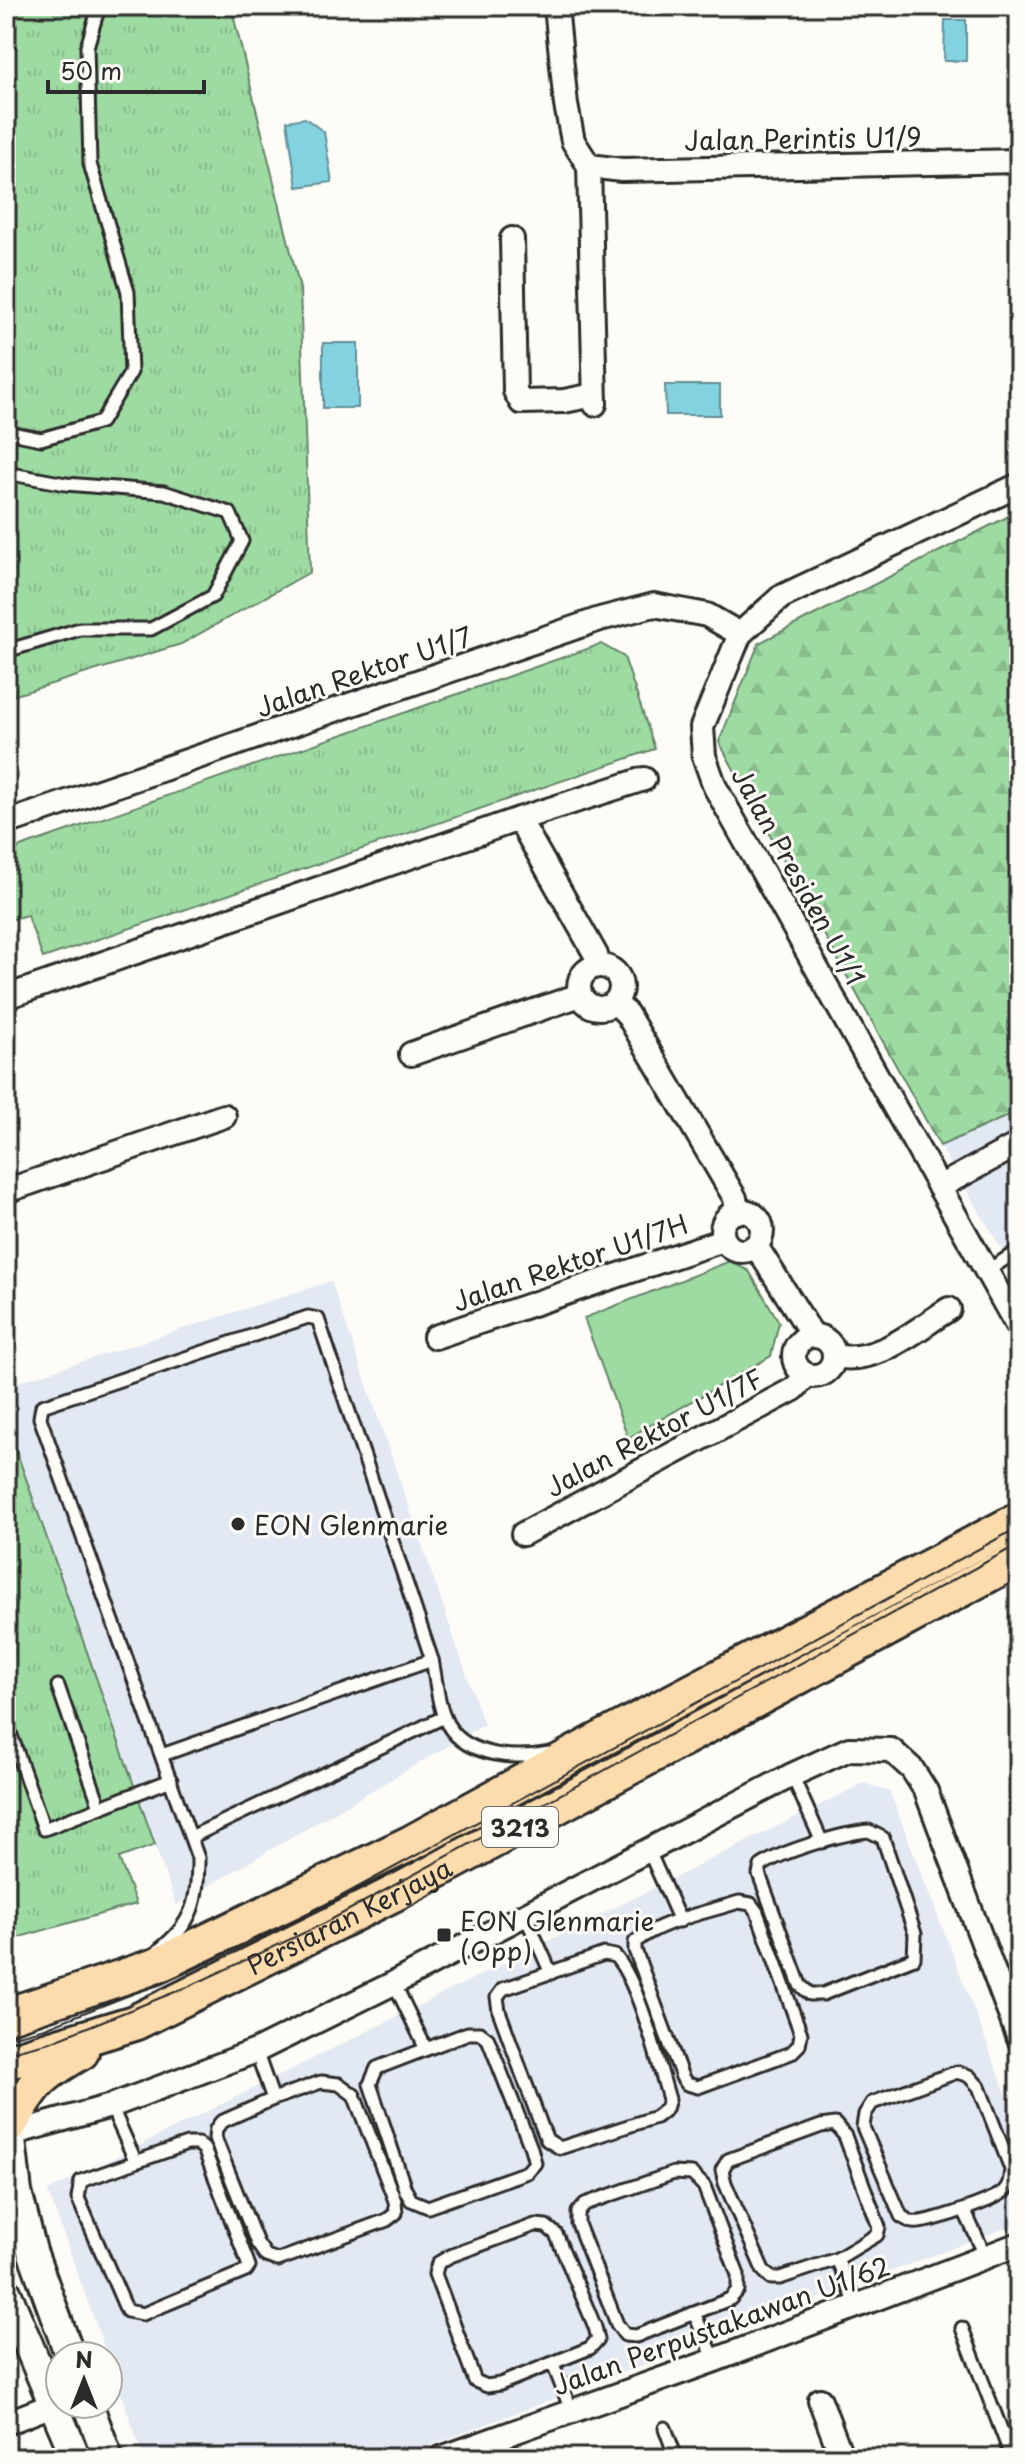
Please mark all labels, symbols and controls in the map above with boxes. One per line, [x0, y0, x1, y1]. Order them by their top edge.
scale bar [48, 44, 204, 94]
text: 50 m [60, 52, 122, 88]
street label: Jalan Perintis U1/9 [684, 116, 922, 160]
street label: Jalan Rektor U1/7 [251, 616, 477, 726]
street label: Jalan Presiden U1/1 [723, 760, 875, 992]
street label: Jalan Rektor U1/7H [447, 1203, 693, 1321]
street label: Jalan Rektor U1/7F [538, 1358, 770, 1506]
place label: EON Glenmarie [254, 1505, 448, 1544]
marker: EON Glenmarie [229, 1515, 247, 1533]
road number: 3213 [482, 1807, 558, 1847]
street label: Persiaran Kerjaya [239, 1847, 459, 1984]
place label: EON Glenmarie (Opp) [460, 1901, 654, 1970]
marker: EON Glenmarie (Opp) [435, 1926, 453, 1944]
street label: Jalan Perpustakawan U1/62 [547, 2246, 895, 2404]
north arrow [44, 2340, 124, 2420]
text: N [75, 2342, 93, 2375]

